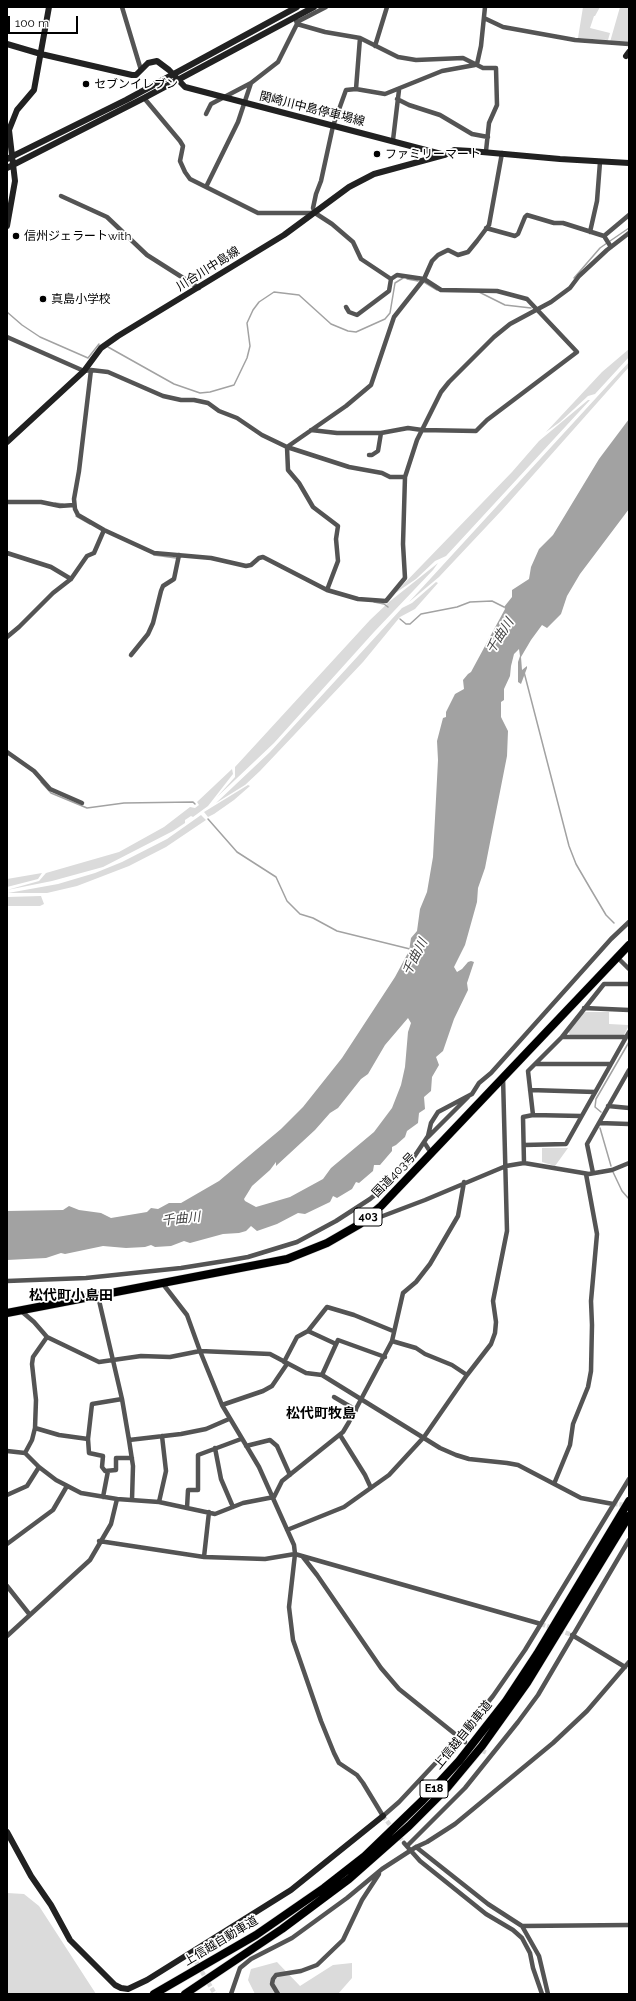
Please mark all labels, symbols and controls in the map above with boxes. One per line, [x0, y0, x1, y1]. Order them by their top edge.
scale bar [10, 8, 80, 34]
text: 100 m [15, 16, 49, 30]
place label: セブンイレブン [94, 77, 178, 91]
marker: セブンイレブン [81, 79, 91, 89]
street label: 関崎川中島停車場線 [258, 89, 366, 129]
place label: ファミリーマート [385, 147, 481, 161]
marker: ファミリーマート [372, 149, 382, 159]
place label: 信州ジェラートwith [24, 229, 131, 243]
marker: 信州ジェラートwith [11, 231, 21, 241]
street label: 川合川中島線 [174, 244, 242, 294]
place label: 真島小学校 [51, 292, 111, 306]
marker: 真島小学校 [38, 294, 48, 304]
water label: 千曲川 [483, 615, 517, 657]
water label: 千曲川 [399, 936, 431, 978]
street label: 国道403号 [369, 1150, 419, 1200]
road number: 403 [354, 1208, 382, 1226]
water label: 千曲川 [161, 1209, 201, 1229]
district label: 松代町小島田 [29, 1288, 113, 1304]
district label: 松代町牧島 [286, 1406, 356, 1422]
street label: 上信越自動車道 [431, 1698, 495, 1772]
road number: E18 [420, 1780, 448, 1798]
street label: 上信越自動車道 [181, 1913, 261, 1969]

